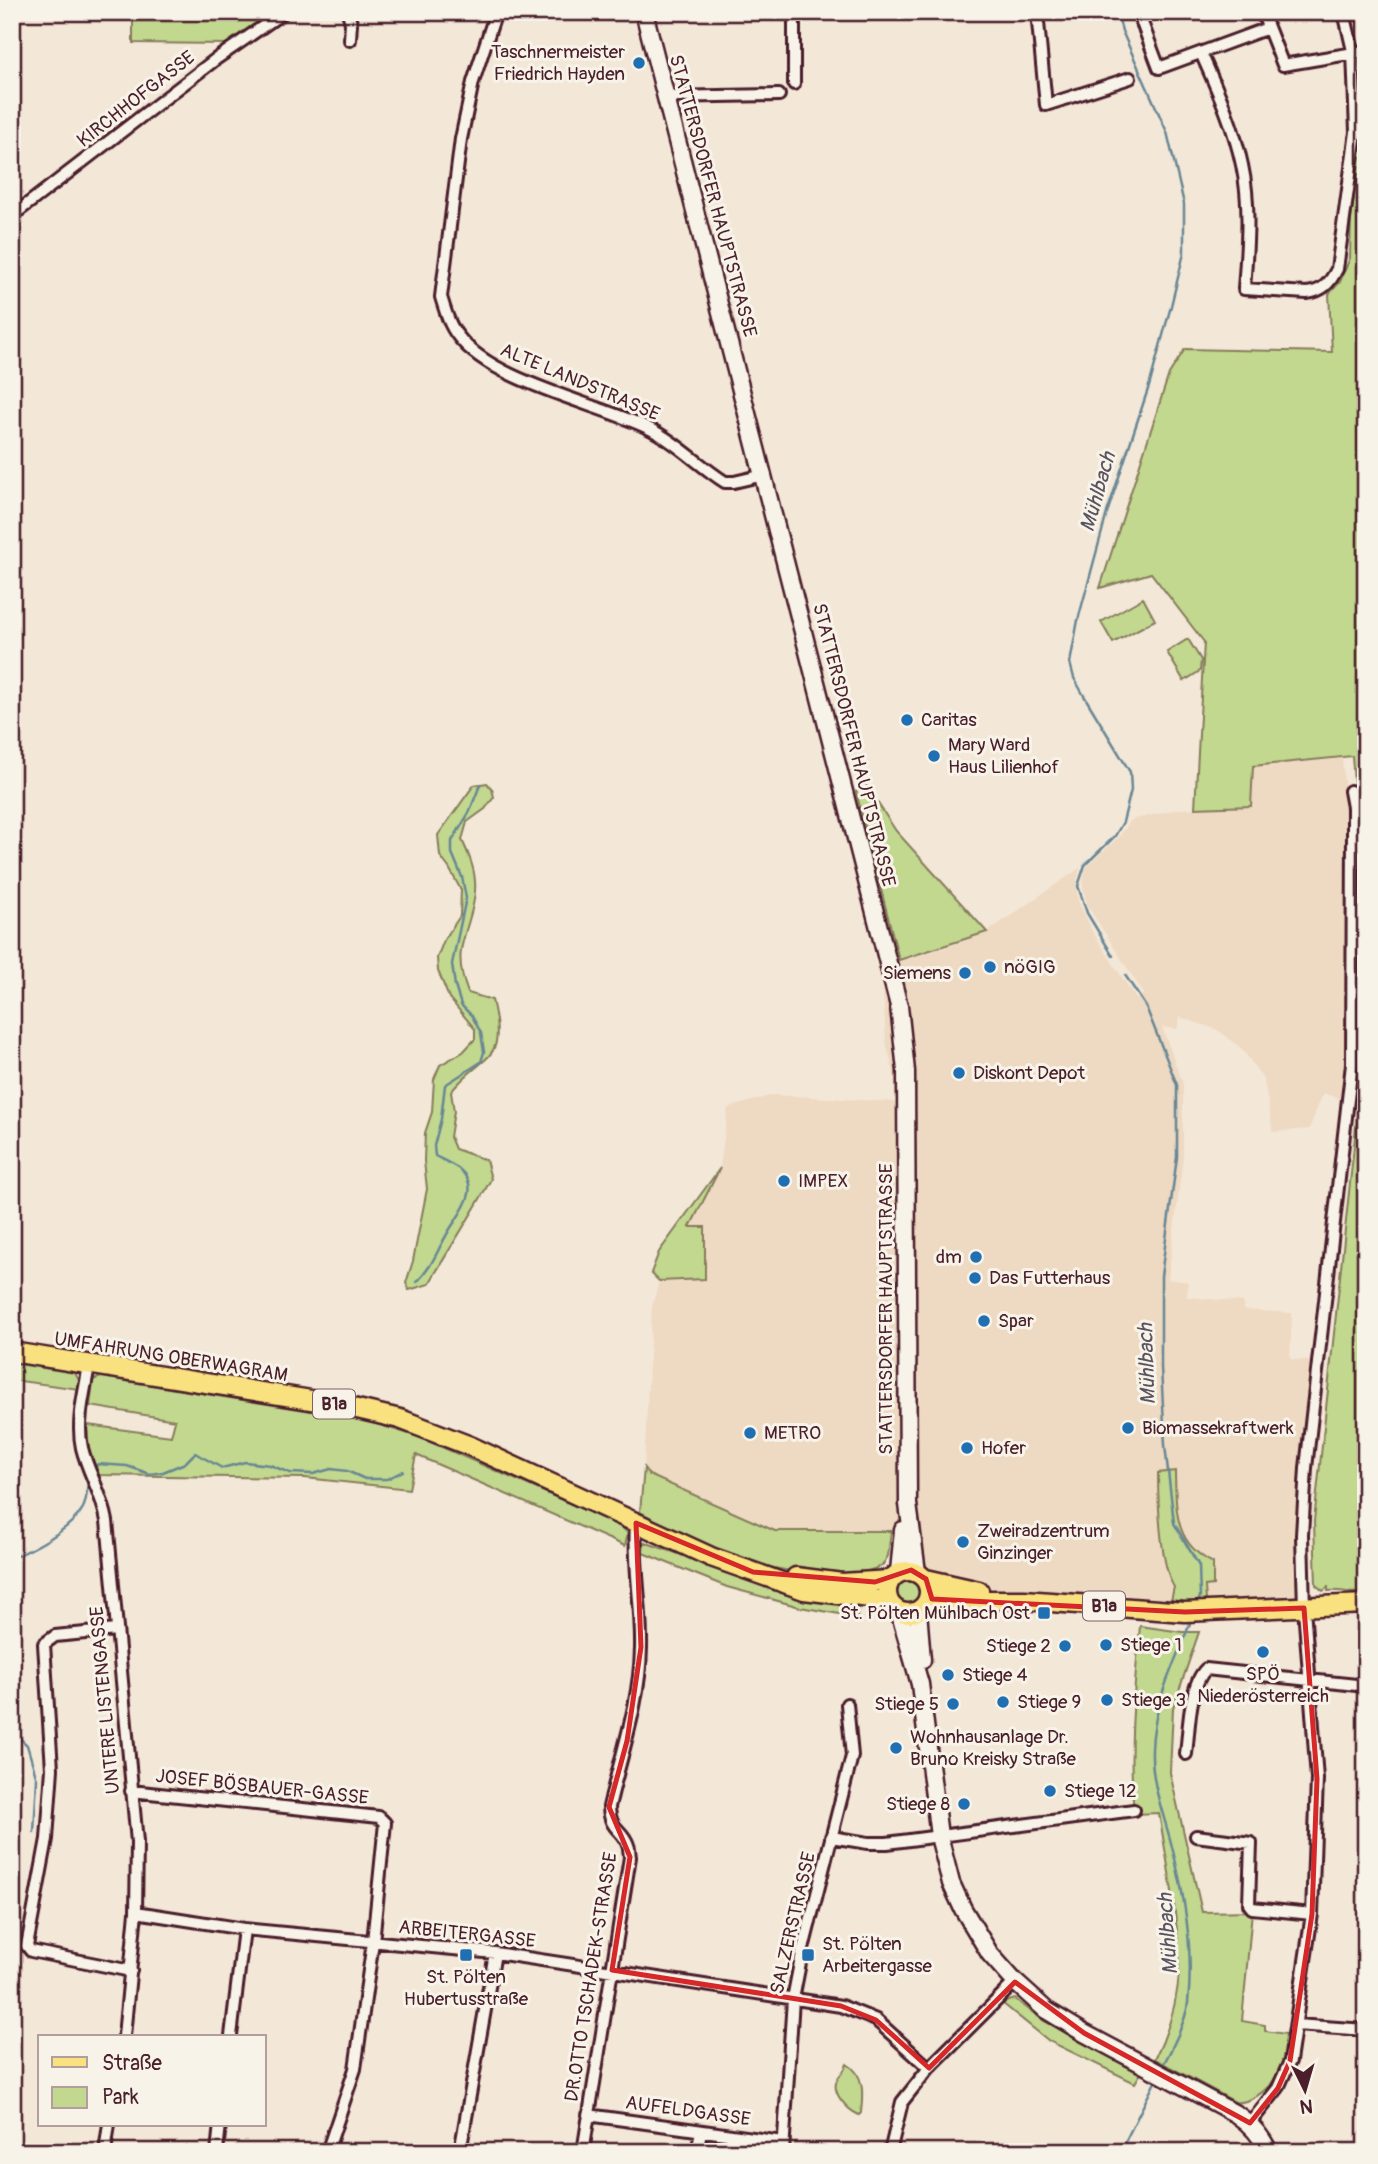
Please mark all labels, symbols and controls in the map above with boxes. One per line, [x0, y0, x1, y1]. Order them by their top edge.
place label: Taschnermeister Friedrich Hayden [491, 40, 625, 86]
street label: KIRCHHOFGASSE [72, 45, 200, 153]
street label: STATTERSDORFER HAUPTSTRASSE [664, 52, 762, 340]
marker: Taschnermeister Friedrich Hayden [631, 55, 647, 71]
street label: ALTE LANDSTRASSE [497, 338, 663, 426]
water label: Mühlbach [1074, 448, 1123, 535]
street label: STATTERSDORFER HAUPTSTRASSE [807, 601, 901, 889]
place label: Caritas [921, 708, 977, 732]
marker: Caritas [899, 712, 915, 728]
place label: Mary Ward Haus Lilienhof [948, 733, 1060, 779]
marker: Mary Ward Haus Lilienhof [926, 748, 942, 764]
place label: nöGIG [1004, 955, 1056, 979]
marker: nöGIG [982, 959, 998, 975]
place label: Siemens [883, 961, 951, 985]
marker: Siemens [957, 965, 973, 981]
place label: Diskont Depot [973, 1061, 1086, 1085]
marker: Diskont Depot [951, 1065, 967, 1081]
street label: STATTERSDORFER HAUPTSTRASSE [874, 1163, 898, 1455]
place label: IMPEX [798, 1169, 848, 1193]
marker: IMPEX [776, 1173, 792, 1189]
place label: dm [936, 1245, 962, 1269]
marker: dm [968, 1249, 984, 1265]
place label: Das Futterhaus [989, 1266, 1111, 1290]
marker: Das Futterhaus [967, 1270, 983, 1286]
place label: Spar [998, 1309, 1034, 1333]
marker: Spar [976, 1313, 992, 1329]
water label: Mühlbach [1132, 1322, 1162, 1405]
street label: UMFAHRUNG OBERWAGRAM [53, 1327, 289, 1387]
road number: B1a [313, 1390, 355, 1419]
place label: Biomassekraftwerk [1142, 1416, 1294, 1440]
marker: Biomassekraftwerk [1120, 1420, 1136, 1436]
place label: METRO [764, 1421, 821, 1445]
marker: METRO [742, 1425, 758, 1441]
place label: Hofer [981, 1436, 1026, 1460]
marker: Hofer [959, 1440, 975, 1456]
place label: Zweiradzentrum Ginzinger [977, 1519, 1110, 1565]
marker: Zweiradzentrum Ginzinger [955, 1534, 971, 1550]
road number: B1a [1083, 1591, 1125, 1620]
place label: St. Pölten Mühlbach Ost [840, 1601, 1030, 1625]
street label: UNTERE LISTENGASSE [85, 1605, 125, 1795]
marker: St. Pölten Mühlbach Ost [1036, 1605, 1052, 1621]
place label: Stiege 1 [1120, 1633, 1182, 1657]
place label: Stiege 2 [986, 1634, 1051, 1658]
marker: Stiege 1 [1098, 1637, 1114, 1653]
marker: Stiege 2 [1057, 1638, 1073, 1654]
marker: SPÖ Niederösterreich [1255, 1644, 1271, 1660]
place label: SPÖ Niederösterreich [1197, 1662, 1329, 1708]
place label: Stiege 4 [962, 1663, 1028, 1687]
marker: Stiege 4 [940, 1667, 956, 1683]
place label: Stiege 3 [1121, 1688, 1186, 1712]
place label: Stiege 9 [1017, 1690, 1081, 1714]
place label: Stiege 5 [874, 1692, 939, 1716]
marker: Stiege 3 [1099, 1692, 1115, 1708]
marker: Stiege 9 [995, 1694, 1011, 1710]
marker: Stiege 5 [945, 1696, 961, 1712]
place label: Wohnhausanlage Dr. Bruno Kreisky Straße [910, 1725, 1077, 1771]
marker: Wohnhausanlage Dr. Bruno Kreisky Straße [888, 1740, 904, 1756]
street label: JOSEF BÖSBAUER-GASSE [154, 1764, 370, 1810]
place label: Stiege 12 [1064, 1779, 1137, 1803]
marker: Stiege 12 [1042, 1783, 1058, 1799]
place label: Stiege 8 [886, 1792, 950, 1816]
marker: Stiege 8 [956, 1796, 972, 1812]
street label: DR.OTTO TSCHADEK-STRASSE [559, 1850, 623, 2104]
street label: SALZERSTRASSE [765, 1850, 821, 1996]
water label: Mühlbach [1152, 1891, 1184, 1976]
street label: ARBEITERGASSE [397, 1915, 537, 1953]
place label: St. Pölten Arbeitergasse [822, 1932, 932, 1978]
marker: St. Pölten Hubertusstraße [458, 1947, 474, 1963]
marker: St. Pölten Arbeitergasse [800, 1947, 816, 1963]
place label: St. Pölten Hubertusstraße [404, 1965, 529, 2011]
legend [38, 2035, 266, 2126]
text: Straße [102, 2050, 162, 2077]
north arrow [1270, 2056, 1340, 2126]
text: Park [102, 2084, 139, 2111]
street label: AUFELDGASSE [624, 2090, 752, 2132]
text: N [1299, 2093, 1314, 2118]

